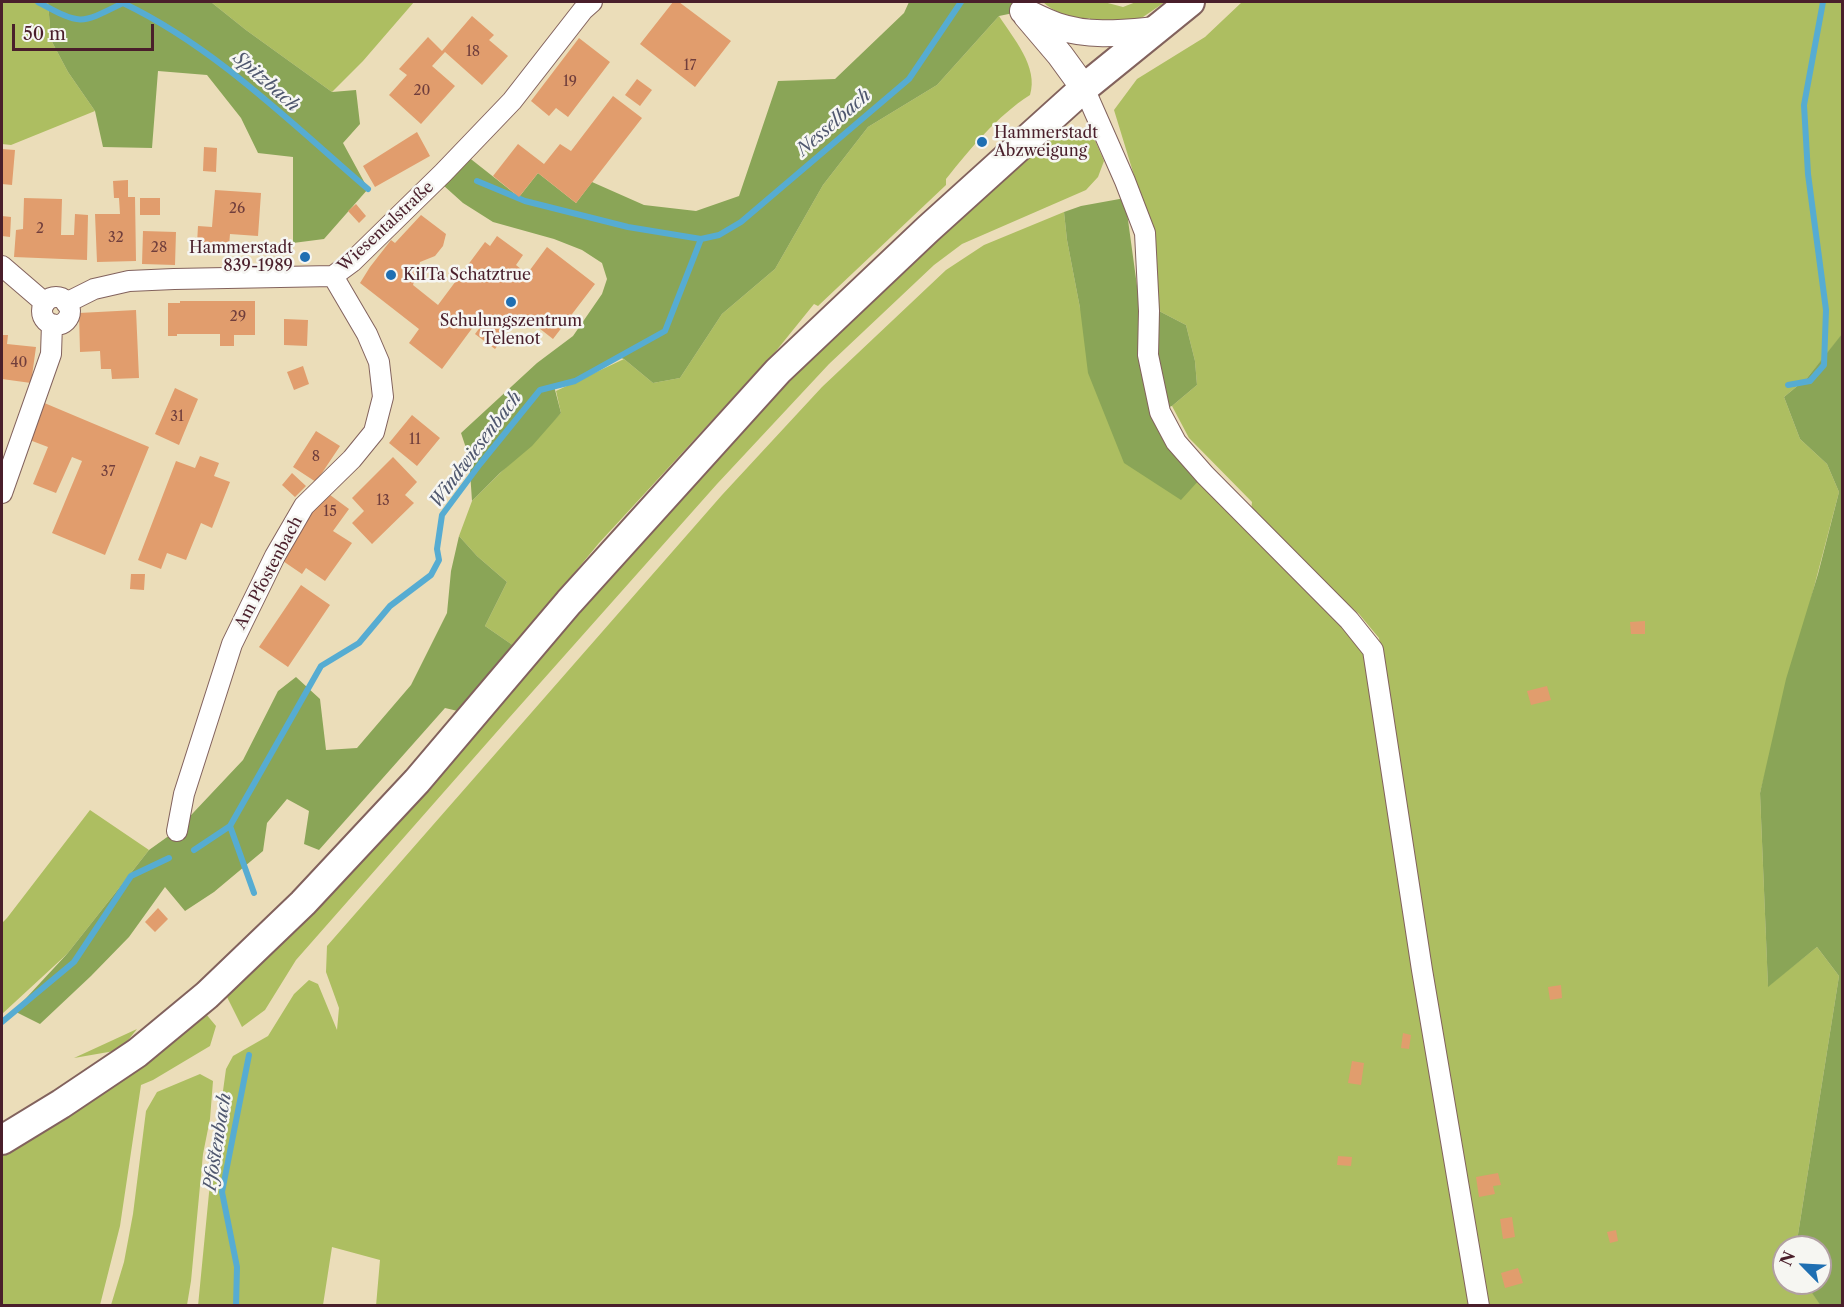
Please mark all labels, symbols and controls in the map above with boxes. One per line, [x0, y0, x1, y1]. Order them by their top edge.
scale bar [15, 12, 158, 50]
text: 50 m [23, 23, 66, 45]
house number: 18 [466, 44, 480, 60]
water label: Spitzbach [229, 47, 303, 117]
house number: 17 [684, 58, 696, 74]
house number: 19 [563, 74, 577, 90]
house number: 20 [414, 83, 430, 99]
water label: Nesselbach [793, 85, 875, 161]
place label: Hammerstadt Abzweigung [994, 123, 1098, 161]
marker: Hammerstadt Abzweigung [975, 135, 989, 149]
street label: Wiesentalstraße [334, 178, 438, 276]
house number: 26 [229, 201, 245, 217]
house number: 2 [36, 221, 44, 237]
house number: 32 [108, 230, 124, 246]
place label: Hammerstadt 839-1989 [189, 238, 293, 276]
house number: 28 [151, 240, 167, 256]
marker: Hammerstadt 839-1989 [298, 250, 312, 264]
place label: KiITa Schatztrue [403, 265, 531, 285]
marker: KiITa Schatztrue [384, 268, 398, 282]
marker: Schulungszentrum Telenot [504, 295, 518, 309]
house number: 29 [230, 309, 246, 325]
place label: Schulungszentrum Telenot [440, 311, 582, 349]
house number: 40 [11, 355, 27, 371]
water label: Windwiesenbach [425, 388, 527, 512]
house number: 31 [170, 409, 184, 425]
house number: 11 [409, 432, 421, 448]
house number: 8 [312, 449, 320, 465]
house number: 37 [101, 464, 115, 480]
house number: 13 [376, 493, 390, 509]
house number: 15 [323, 504, 337, 520]
street label: Am Pfostenbach [231, 513, 307, 633]
water label: Pfostenbach [200, 1092, 236, 1192]
north arrow [1772, 1235, 1832, 1295]
text: N [1775, 1248, 1799, 1269]

